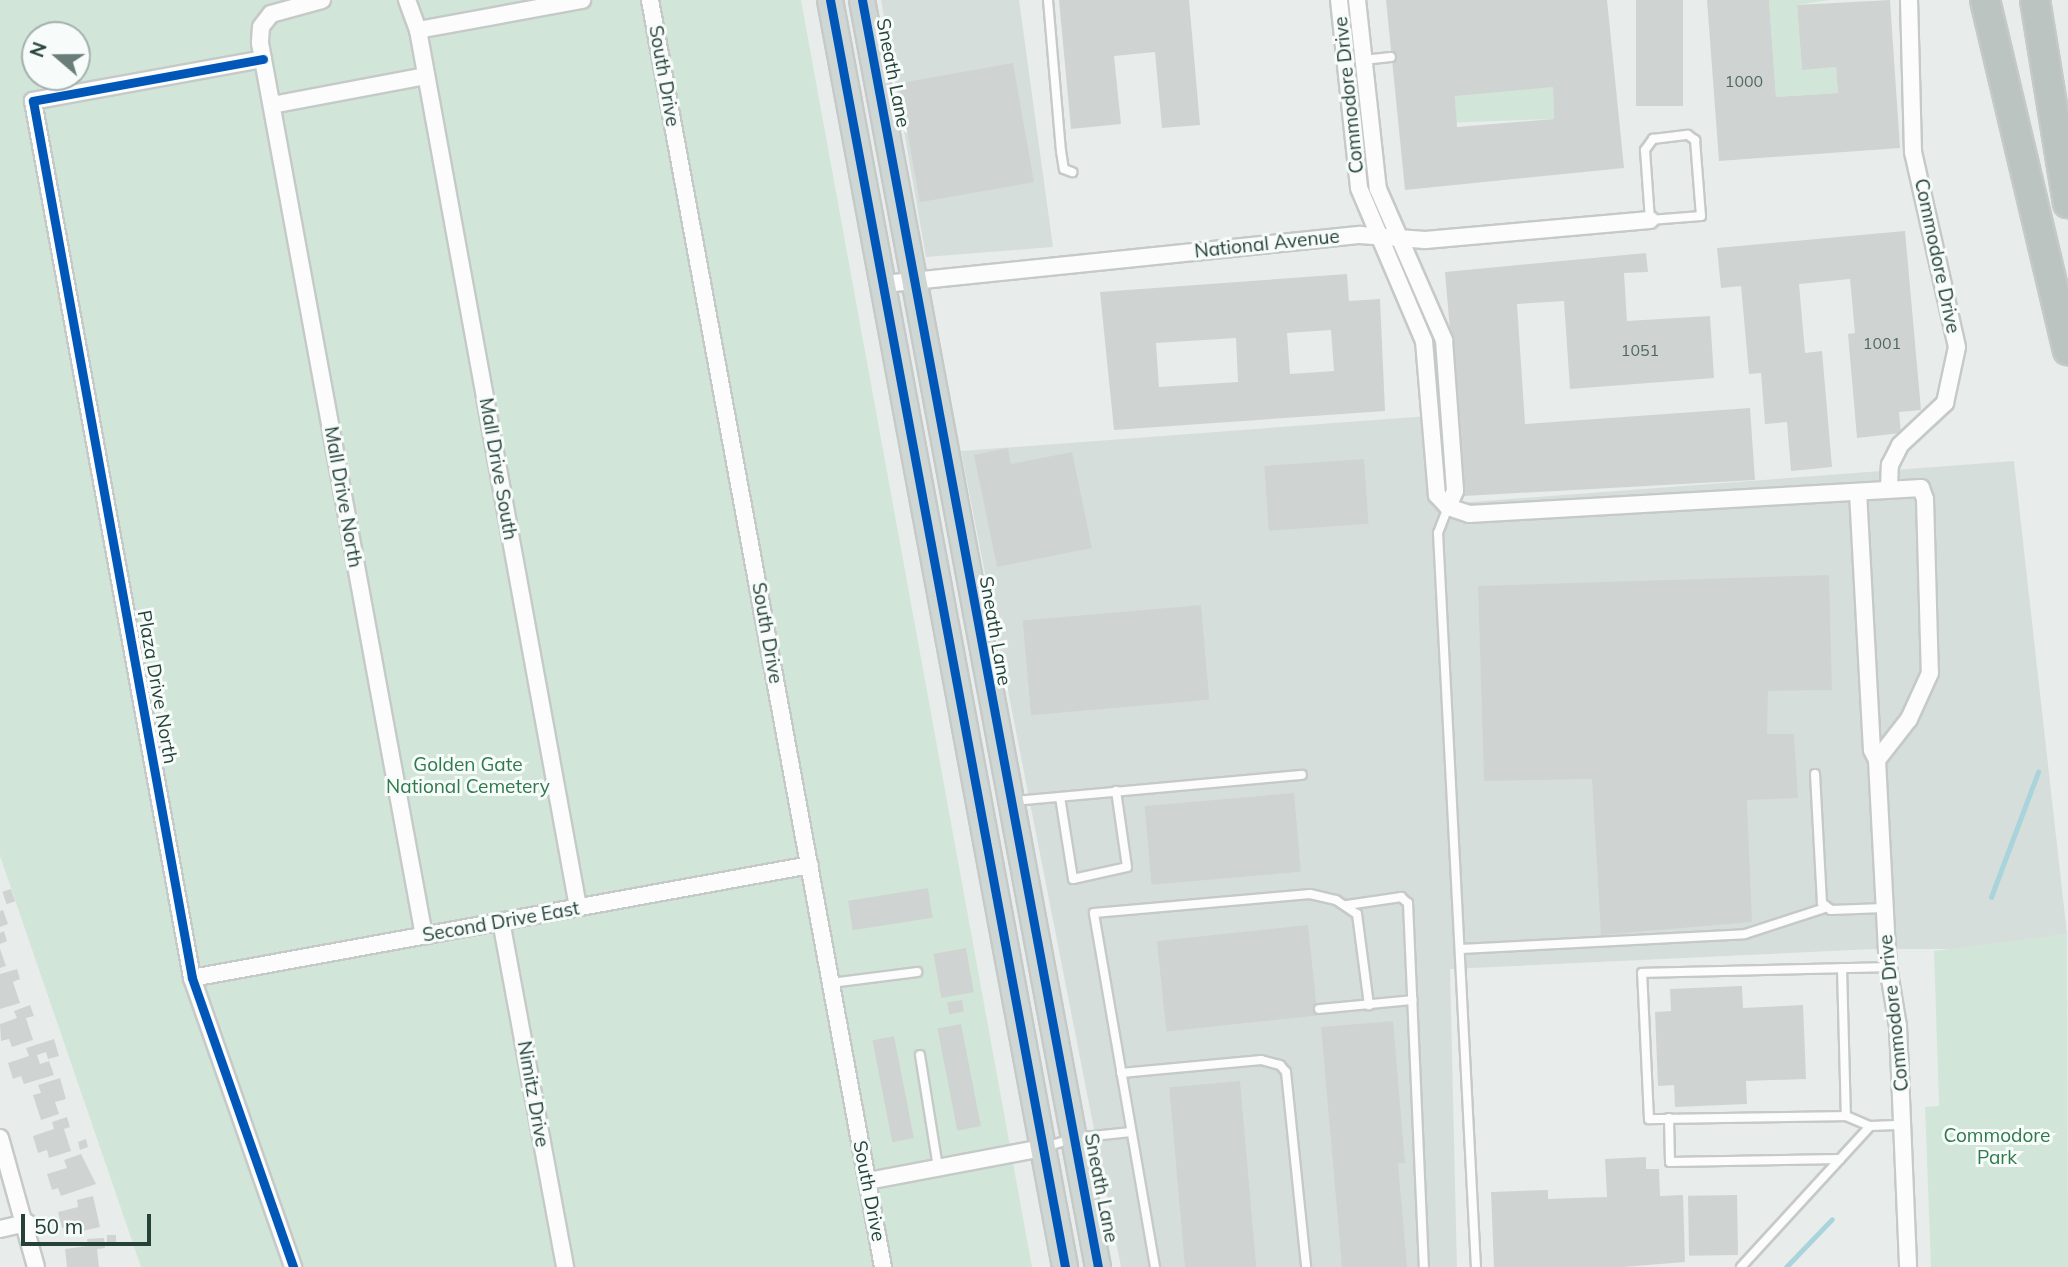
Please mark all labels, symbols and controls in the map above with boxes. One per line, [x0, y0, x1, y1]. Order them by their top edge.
street label: Commodore Drive [1329, 15, 1369, 175]
street label: Sneath Lane [871, 17, 915, 129]
north arrow [21, 21, 91, 91]
street label: South Drive [644, 24, 684, 128]
text: N [24, 39, 52, 60]
house number: 1000 [1725, 71, 1763, 91]
street label: Commodore Drive [1909, 177, 1965, 335]
street label: National Avenue [1193, 225, 1341, 263]
house number: 1001 [1863, 333, 1901, 353]
house number: 1051 [1621, 340, 1659, 360]
street label: Mall Drive South [474, 396, 522, 542]
street label: Mall Drive North [319, 425, 367, 569]
street label: Sneath Lane [974, 575, 1016, 687]
street label: South Drive [747, 581, 787, 685]
street label: Plaza Drive North [132, 608, 182, 766]
park label: Golden Gate National Cemetery [386, 754, 550, 798]
street label: Second Drive East [421, 897, 581, 947]
street label: Commodore Drive [1874, 933, 1914, 1093]
street label: Nimitz Drive [512, 1039, 554, 1149]
park label: Commodore Park [1944, 1125, 2050, 1169]
street label: Sneath Lane [1079, 1132, 1123, 1244]
street label: South Drive [848, 1139, 890, 1243]
scale bar [24, 1200, 154, 1244]
text: 50 m [34, 1213, 83, 1239]

